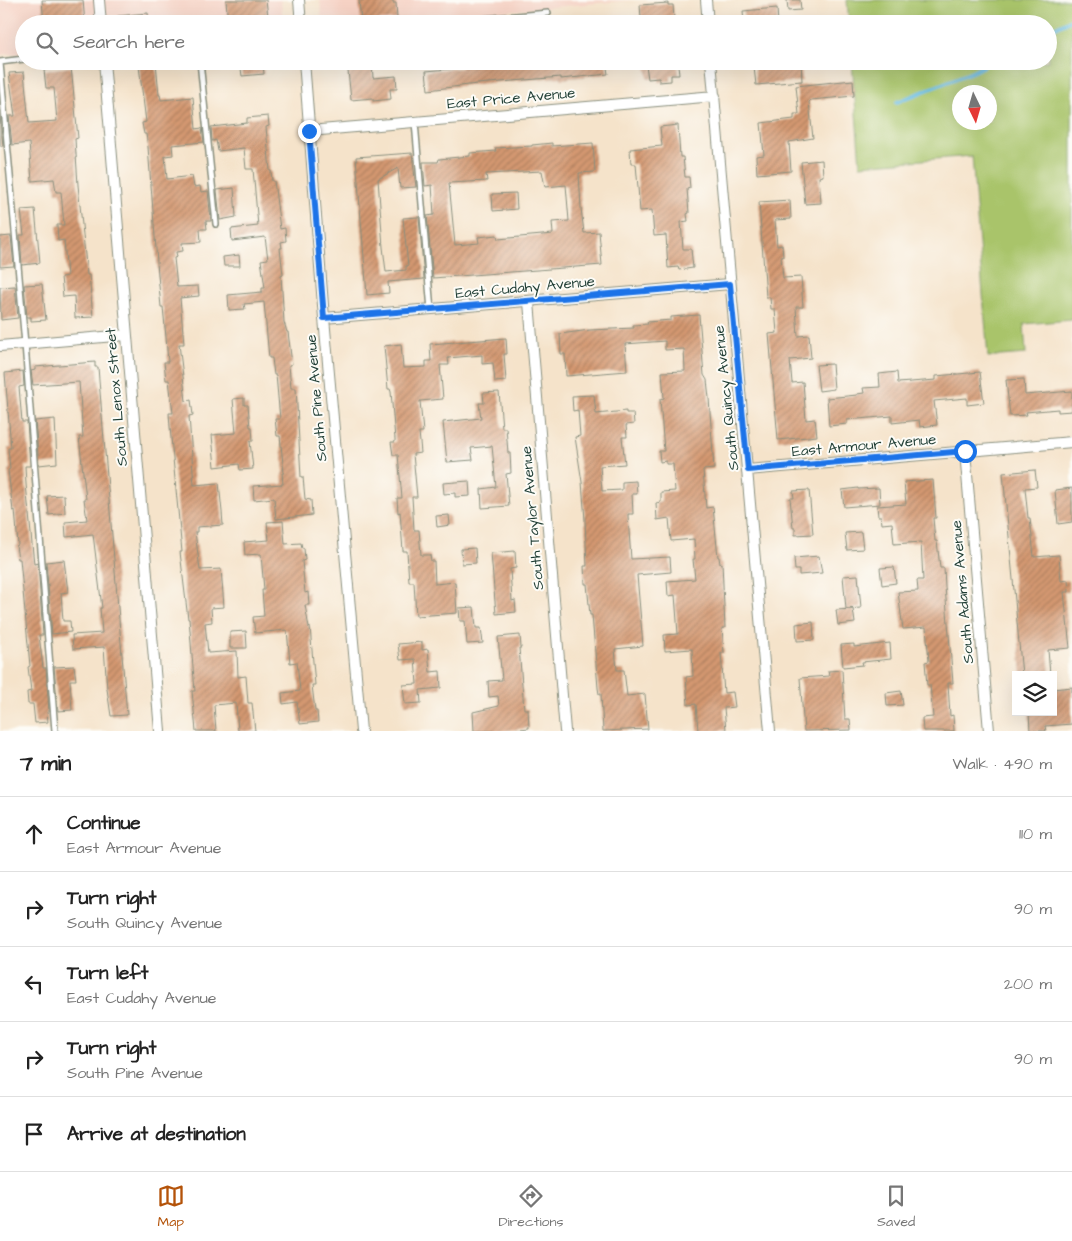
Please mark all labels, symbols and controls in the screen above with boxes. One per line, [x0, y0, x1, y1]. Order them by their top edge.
search box [15, 15, 1057, 70]
icon: search [33, 29, 61, 57]
text: Search here [73, 29, 185, 56]
street label: East Price Avenue [446, 82, 576, 115]
north arrow [952, 85, 997, 130]
route end [298, 120, 321, 143]
street label: East Cudahy Avenue [454, 271, 596, 305]
street label: South Quincy Avenue [708, 324, 746, 472]
street label: South Lenox Street [100, 327, 133, 467]
street label: South Pine Avenue [300, 334, 333, 462]
street label: East Armour Avenue [791, 429, 937, 462]
route start [954, 440, 977, 463]
street label: South Taylor Avenue [516, 445, 550, 591]
street label: South Adams Avenue [946, 519, 979, 665]
map controls [1012, 671, 1057, 716]
button: layers [1012, 671, 1057, 716]
text: 7 min [20, 749, 71, 778]
text: Walk · 490 m [952, 753, 1052, 775]
text: Continue [67, 810, 141, 837]
icon: ahead [20, 820, 48, 848]
text: 110 m [1019, 823, 1052, 845]
text: East Armour Avenue [67, 837, 221, 859]
text: Turn right [67, 885, 156, 912]
icon: right [20, 895, 48, 923]
text: 90 m [1014, 898, 1052, 920]
text: South Quincy Avenue [67, 912, 222, 934]
text: Turn left [67, 960, 148, 987]
icon: left [20, 970, 48, 998]
text: 200 m [1004, 973, 1052, 995]
text: East Cudahy Avenue [67, 987, 216, 1009]
text: Turn right [67, 1035, 156, 1062]
icon: right [20, 1045, 48, 1073]
text: 90 m [1014, 1048, 1052, 1070]
text: South Pine Avenue [67, 1062, 203, 1084]
icon: arrive [20, 1120, 48, 1148]
text: Arrive at destination [67, 1121, 246, 1148]
tab: Map [157, 1182, 185, 1232]
tab: Directions [498, 1182, 563, 1232]
tab: Saved [877, 1182, 915, 1232]

